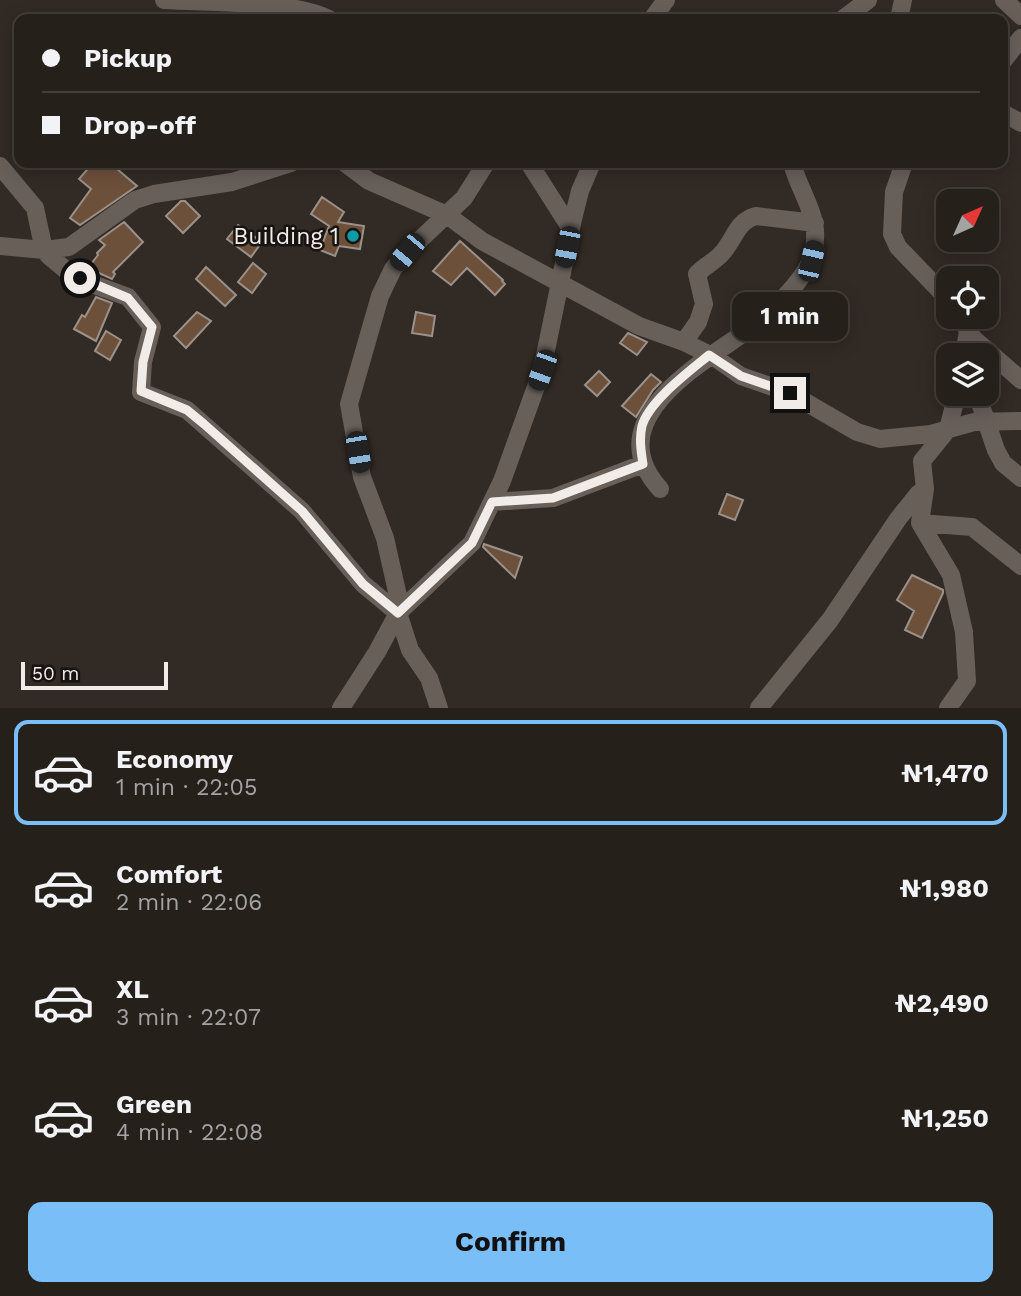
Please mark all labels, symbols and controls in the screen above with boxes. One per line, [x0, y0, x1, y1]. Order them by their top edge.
text: Pickup [84, 43, 172, 73]
text: Drop-off [84, 110, 196, 140]
north arrow [936, 189, 999, 252]
map controls [936, 189, 999, 406]
place label: Building 1 [233, 223, 339, 250]
car [553, 224, 582, 270]
marker: Building 1 [345, 228, 361, 244]
car [386, 229, 429, 275]
car [797, 238, 826, 284]
route start [64, 262, 96, 294]
button: locate [936, 266, 999, 329]
callout: 1 min [732, 292, 848, 340]
text: 1 min [760, 303, 820, 330]
button: layers [936, 343, 999, 406]
car [525, 347, 560, 393]
route end [774, 377, 806, 409]
car [345, 429, 372, 475]
scale bar [21, 659, 168, 691]
text: 50 m [32, 662, 79, 685]
icon: car [32, 741, 95, 804]
text: Economy [116, 744, 233, 774]
text: ₦1,470 [902, 758, 989, 788]
text: 1 min · 22:05 [116, 774, 257, 801]
icon: car [32, 856, 95, 919]
text: Comfort [116, 859, 222, 889]
text: ₦1,980 [900, 873, 989, 903]
text: 2 min · 22:06 [116, 889, 262, 916]
icon: car [32, 971, 95, 1034]
text: XL [116, 974, 149, 1004]
text: ₦2,490 [895, 988, 989, 1018]
text: 3 min · 22:07 [116, 1004, 261, 1031]
icon: car [32, 1086, 95, 1149]
text: Green [116, 1089, 192, 1119]
text: ₦1,250 [901, 1103, 989, 1133]
text: 4 min · 22:08 [116, 1119, 263, 1146]
button: Confirm [28, 1202, 993, 1282]

